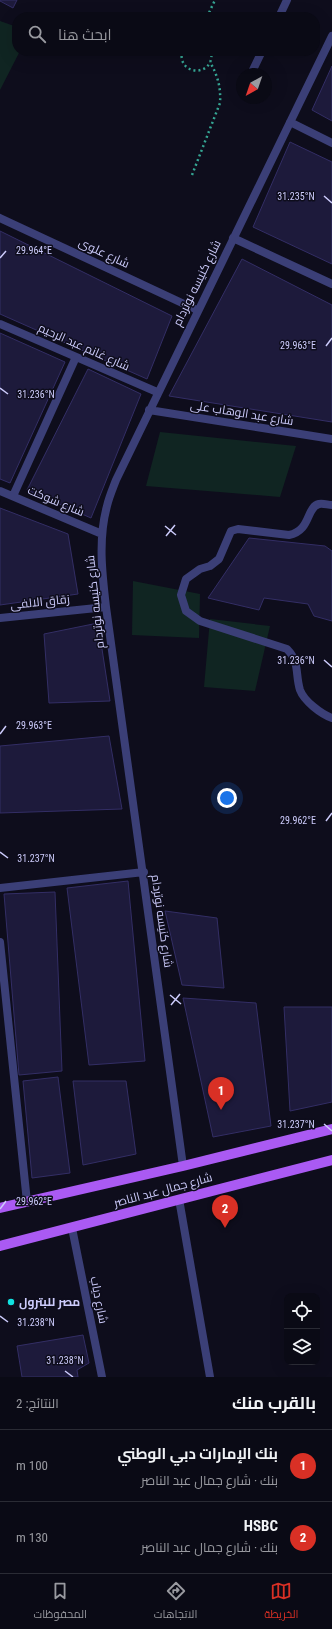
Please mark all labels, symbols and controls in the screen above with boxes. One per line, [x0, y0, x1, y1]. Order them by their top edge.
search box [12, 12, 320, 56]
icon: search [26, 23, 48, 45]
text: ابحث هنا [58, 26, 112, 44]
north arrow [236, 68, 272, 104]
text: 31.235°N [277, 191, 315, 202]
street label: شارع علوى [76, 235, 132, 272]
street label: شارع كنيسه نوتردام [170, 238, 225, 329]
text: 29.964°E [16, 245, 52, 256]
street label: شارع غانم عبد الرحيم [36, 321, 132, 374]
text: 29.963°E [280, 340, 316, 351]
text: 31.236°N [17, 389, 55, 400]
street label: شارع عبد الوهاب على [189, 398, 295, 429]
street label: شارع شوكت [25, 483, 86, 520]
street label: شارع كنيسه نوتردام [83, 554, 108, 649]
street label: زقاق الالفى [10, 592, 70, 612]
text: 31.236°N [277, 655, 315, 666]
text: 29.963°E [16, 720, 52, 731]
your location [217, 788, 237, 808]
text: 29.962°E [280, 815, 316, 826]
text: 31.237°N [17, 853, 55, 864]
street label: شارع كنيسه نوتردام [148, 873, 175, 969]
pin: 1 [208, 1077, 234, 1110]
text: 31.237°N [277, 1119, 315, 1130]
street label: شارع جمال عبد الناصر [111, 1170, 214, 1211]
pin: 2 [212, 1195, 238, 1228]
text: 29.962°E [16, 1196, 52, 1207]
street label: شارع دياب [87, 1275, 110, 1325]
map controls [284, 1293, 320, 1365]
button: locate [284, 1293, 320, 1329]
place label: مصر للبترول [19, 1295, 80, 1310]
marker: مصر للبترول [6, 1297, 16, 1307]
text: 31.238°N [17, 1317, 55, 1328]
button: layers [284, 1329, 320, 1365]
text: 31.238°N [46, 1355, 84, 1366]
text: بالقرب منك [232, 1393, 316, 1413]
text: النتائج: 2 [16, 1396, 59, 1411]
text: بنك الإمارات دبي الوطني [117, 1445, 278, 1463]
text: 100 m [16, 1458, 48, 1473]
text: 1 [300, 1458, 306, 1473]
text: بنك · شارع جمال عبد الناصر [141, 1473, 278, 1488]
text: HSBC [244, 1517, 278, 1535]
text: 130 m [16, 1530, 48, 1545]
text: 2 [300, 1530, 306, 1545]
text: بنك · شارع جمال عبد الناصر [141, 1540, 278, 1555]
tab: المحفوظات [33, 1580, 87, 1624]
tab: الاتجاهات [154, 1580, 197, 1624]
tab: الخريطة [264, 1580, 299, 1624]

